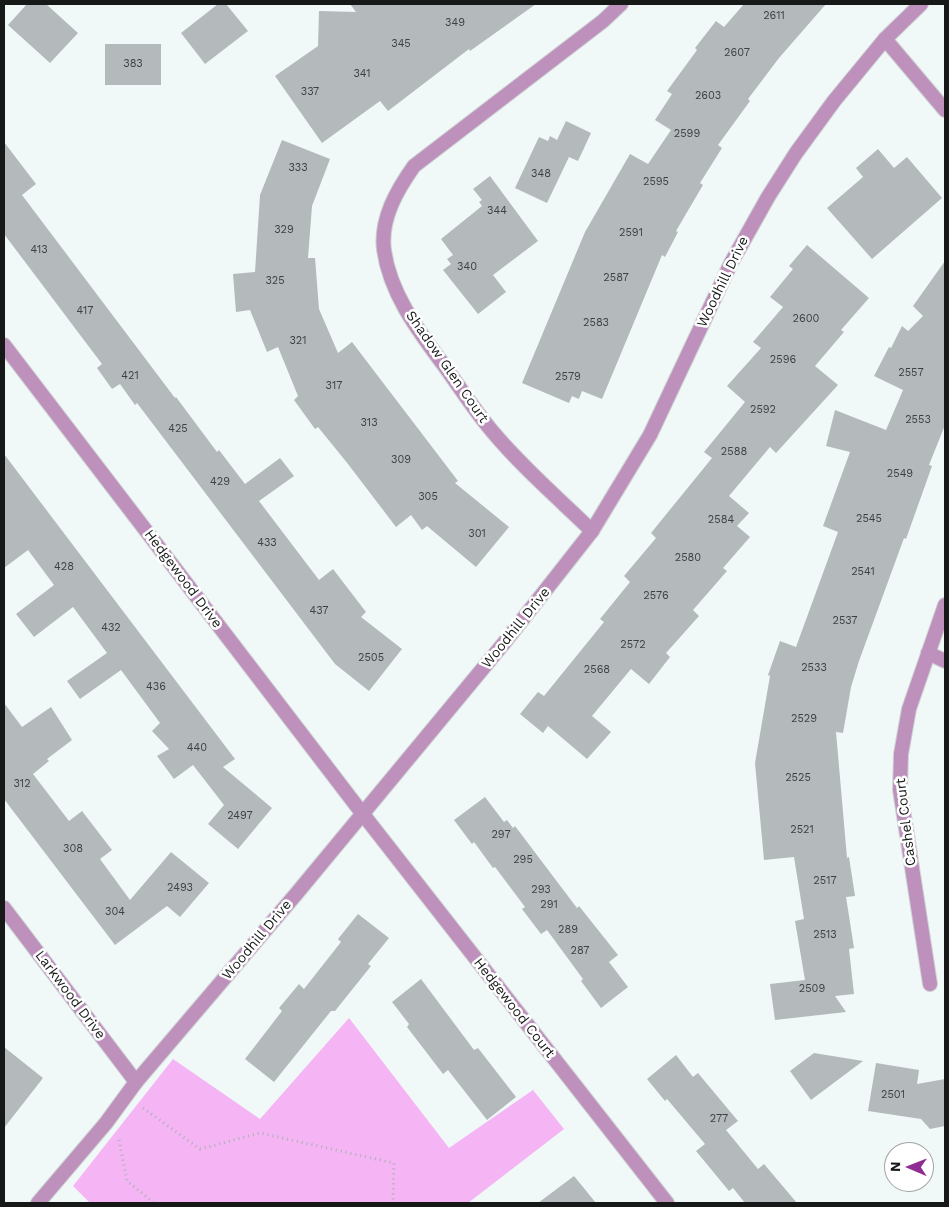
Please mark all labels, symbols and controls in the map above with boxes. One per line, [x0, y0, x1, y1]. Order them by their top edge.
house number: 2611 [763, 9, 785, 23]
house number: 349 [445, 16, 465, 30]
house number: 345 [391, 37, 411, 51]
house number: 2607 [724, 46, 750, 60]
house number: 383 [123, 57, 143, 71]
house number: 341 [353, 67, 371, 81]
house number: 337 [301, 85, 319, 99]
house number: 2603 [695, 89, 721, 103]
house number: 2599 [674, 127, 700, 141]
house number: 333 [288, 161, 308, 175]
house number: 348 [531, 167, 551, 181]
house number: 2595 [643, 175, 669, 189]
house number: 344 [487, 204, 507, 218]
house number: 329 [274, 223, 294, 237]
house number: 2591 [619, 226, 643, 240]
street label: Woodhill Drive [694, 234, 752, 330]
house number: 413 [30, 243, 48, 257]
house number: 340 [457, 260, 477, 274]
house number: 2587 [603, 271, 629, 285]
house number: 325 [265, 274, 285, 288]
house number: 417 [76, 304, 94, 318]
street label: Shadow Glen Court [402, 308, 492, 426]
house number: 2600 [793, 312, 819, 326]
house number: 2583 [583, 316, 609, 330]
house number: 321 [289, 334, 307, 348]
house number: 2596 [770, 353, 796, 367]
house number: 2557 [898, 366, 924, 380]
house number: 421 [121, 369, 139, 383]
house number: 2579 [555, 370, 581, 384]
house number: 317 [326, 379, 342, 393]
house number: 2592 [750, 403, 776, 417]
house number: 2553 [905, 413, 931, 427]
house number: 313 [360, 416, 378, 430]
house number: 425 [168, 422, 188, 436]
house number: 2588 [721, 445, 747, 459]
house number: 309 [391, 453, 411, 467]
house number: 2549 [887, 467, 913, 481]
house number: 429 [210, 475, 230, 489]
house number: 305 [418, 490, 438, 504]
house number: 2545 [856, 512, 882, 526]
house number: 2584 [708, 513, 734, 527]
street label: Hedgewood Drive [140, 526, 226, 632]
house number: 301 [468, 527, 486, 541]
house number: 433 [257, 536, 277, 550]
house number: 2580 [675, 551, 701, 565]
house number: 428 [54, 560, 74, 574]
house number: 2541 [851, 565, 875, 579]
street label: Woodhill Drive [478, 584, 554, 672]
house number: 2576 [643, 589, 669, 603]
house number: 437 [310, 604, 328, 618]
house number: 2537 [833, 614, 857, 628]
house number: 432 [101, 621, 121, 635]
house number: 2572 [620, 638, 646, 652]
house number: 2505 [358, 651, 384, 665]
house number: 2533 [801, 661, 827, 675]
house number: 2568 [584, 663, 610, 677]
house number: 436 [146, 680, 166, 694]
house number: 2529 [791, 712, 817, 726]
house number: 440 [187, 741, 207, 755]
house number: 2525 [785, 771, 811, 785]
house number: 312 [13, 777, 31, 791]
street label: Cashel Court [892, 777, 920, 867]
house number: 2497 [227, 809, 253, 823]
house number: 2521 [790, 823, 814, 837]
house number: 297 [491, 828, 511, 842]
house number: 308 [63, 842, 83, 856]
house number: 295 [513, 853, 533, 867]
house number: 2517 [813, 874, 837, 888]
house number: 2493 [167, 881, 193, 895]
house number: 293 [531, 883, 551, 897]
street label: Woodhill Drive [219, 897, 295, 983]
house number: 291 [540, 898, 558, 912]
house number: 304 [105, 905, 125, 919]
house number: 289 [558, 923, 578, 937]
house number: 2513 [813, 928, 837, 942]
house number: 287 [571, 944, 589, 958]
street label: Larkwood Drive [31, 947, 109, 1043]
street label: Hedgewood Court [470, 955, 558, 1061]
house number: 2509 [799, 982, 825, 996]
house number: 2501 [881, 1088, 905, 1102]
house number: 277 [710, 1112, 728, 1126]
north arrow [884, 1142, 934, 1192]
text: N [887, 1161, 903, 1172]

